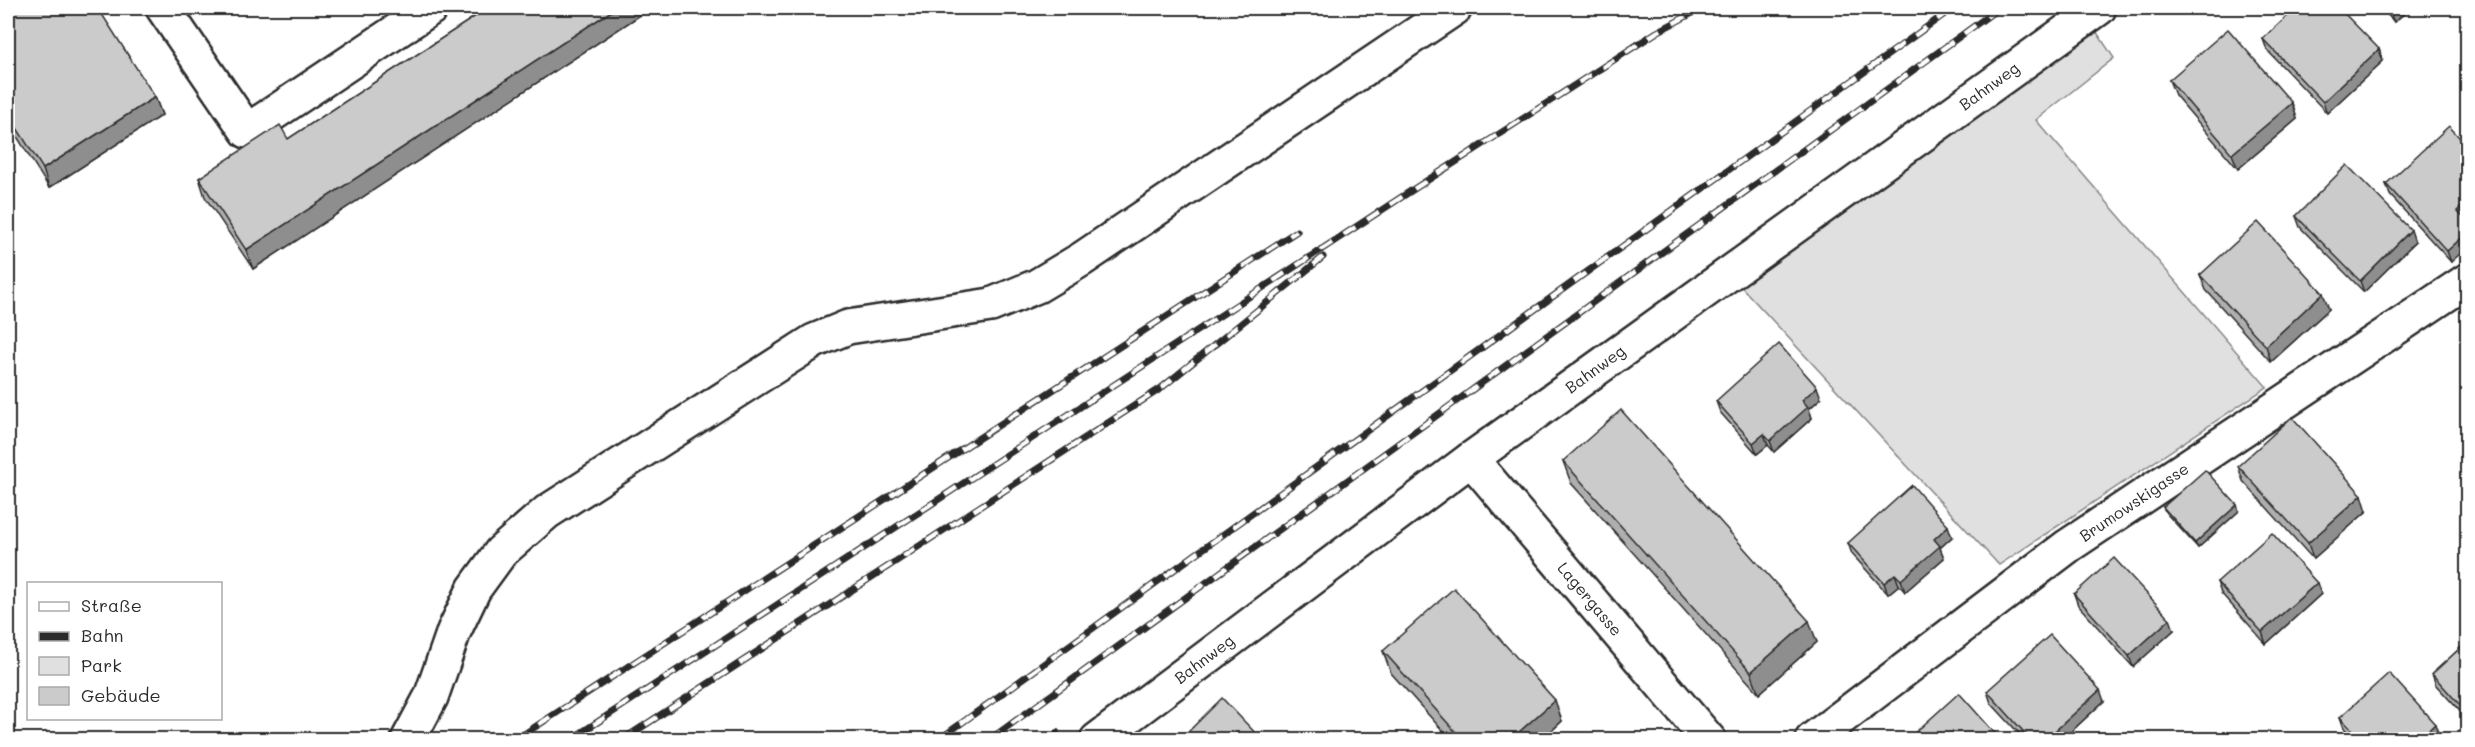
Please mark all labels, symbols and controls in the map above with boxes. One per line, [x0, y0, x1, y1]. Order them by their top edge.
street label: Bahnweg [1954, 57, 2023, 114]
street label: Bahnweg [1560, 340, 1629, 397]
street label: Brumowskigasse [2075, 457, 2192, 546]
street label: Lagergasse [1553, 557, 1627, 640]
legend [27, 582, 222, 720]
text: Straße [81, 593, 142, 617]
text: Bahn [81, 623, 124, 647]
street label: Bahnweg [1170, 629, 1238, 688]
text: Park [81, 653, 122, 677]
text: Gebäude [81, 683, 161, 707]

